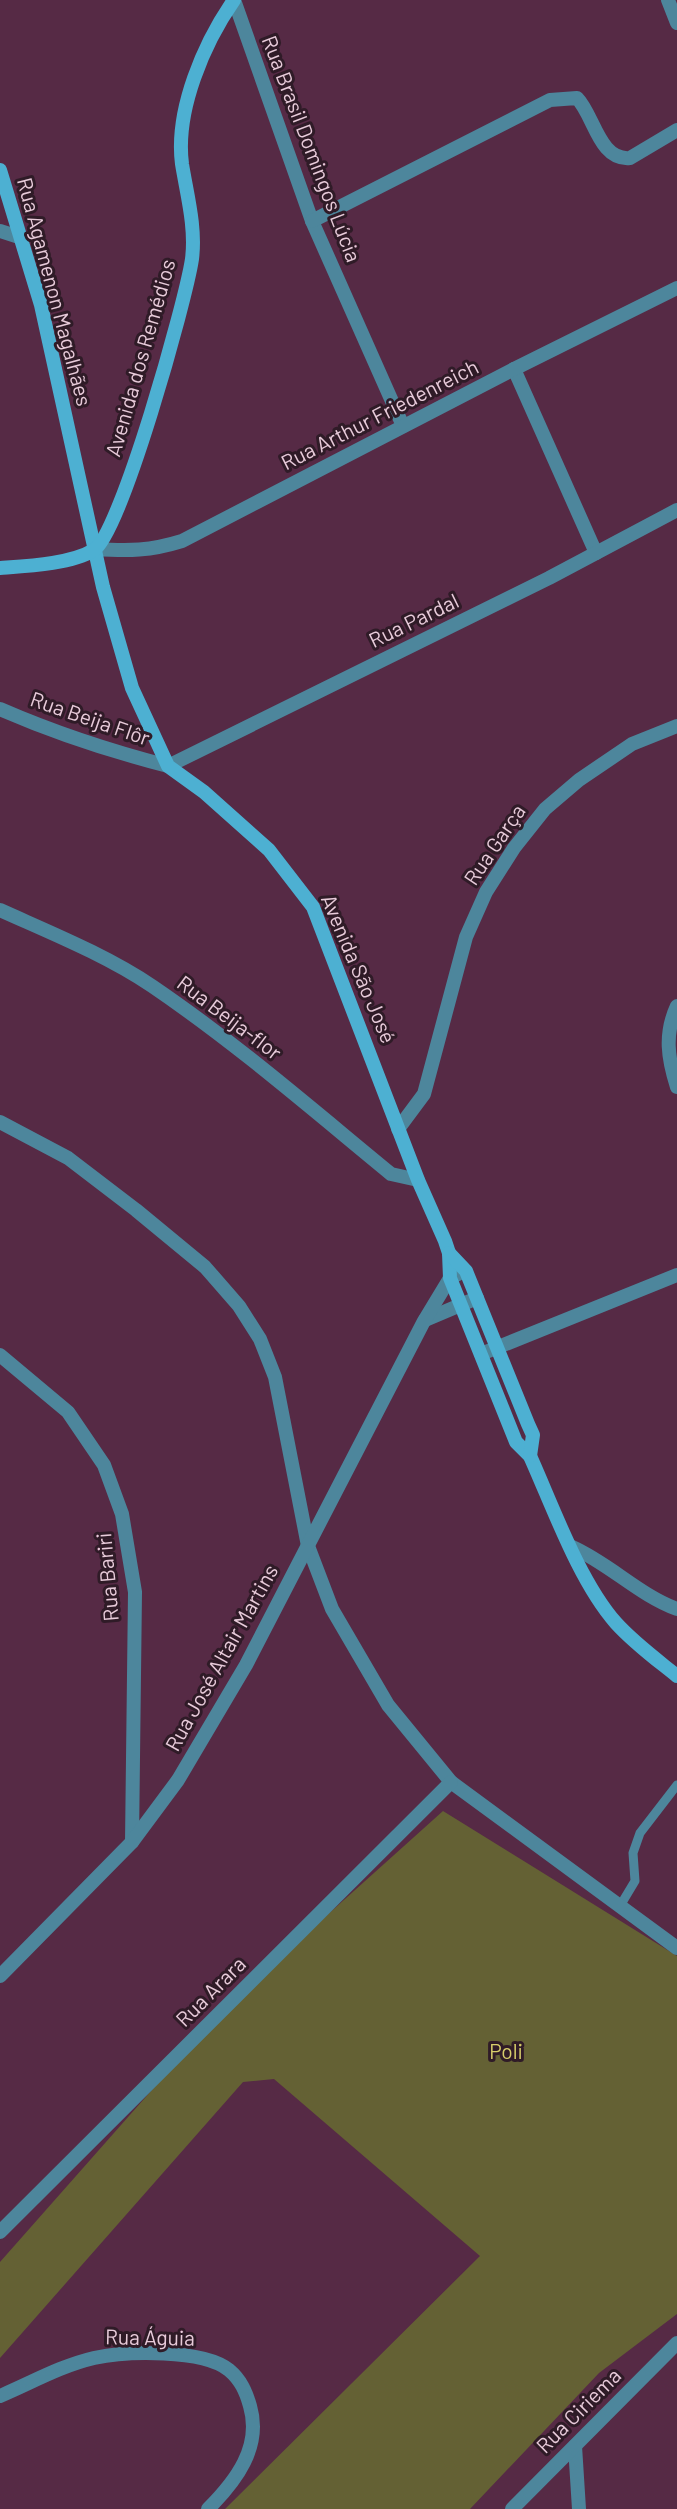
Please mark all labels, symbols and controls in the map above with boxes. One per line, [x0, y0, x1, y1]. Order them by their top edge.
street label: Rua Brasil Domingos Lúcia [258, 32, 367, 265]
street label: Rua Agamenon Magalhães [13, 175, 98, 409]
street label: Avenida dos Remédios [99, 256, 180, 459]
street label: Rua Arthur Friedenreich [277, 353, 482, 474]
street label: Rua Pardal [364, 587, 462, 652]
street label: Rua Beija Flôr [28, 685, 154, 750]
street label: Rua Garça [458, 799, 530, 889]
street label: Avenida São José [317, 890, 402, 1047]
street label: Rua Beija-flor [173, 969, 287, 1064]
street label: Rua Bariri [90, 1532, 123, 1622]
street label: Rua José Altair Martins [159, 1560, 282, 1755]
street label: Rua Arara [170, 1951, 250, 2031]
park label: Poli [489, 2038, 523, 2063]
street label: Rua Águia [105, 2323, 195, 2350]
street label: Rua Ciriema [530, 2362, 625, 2457]

